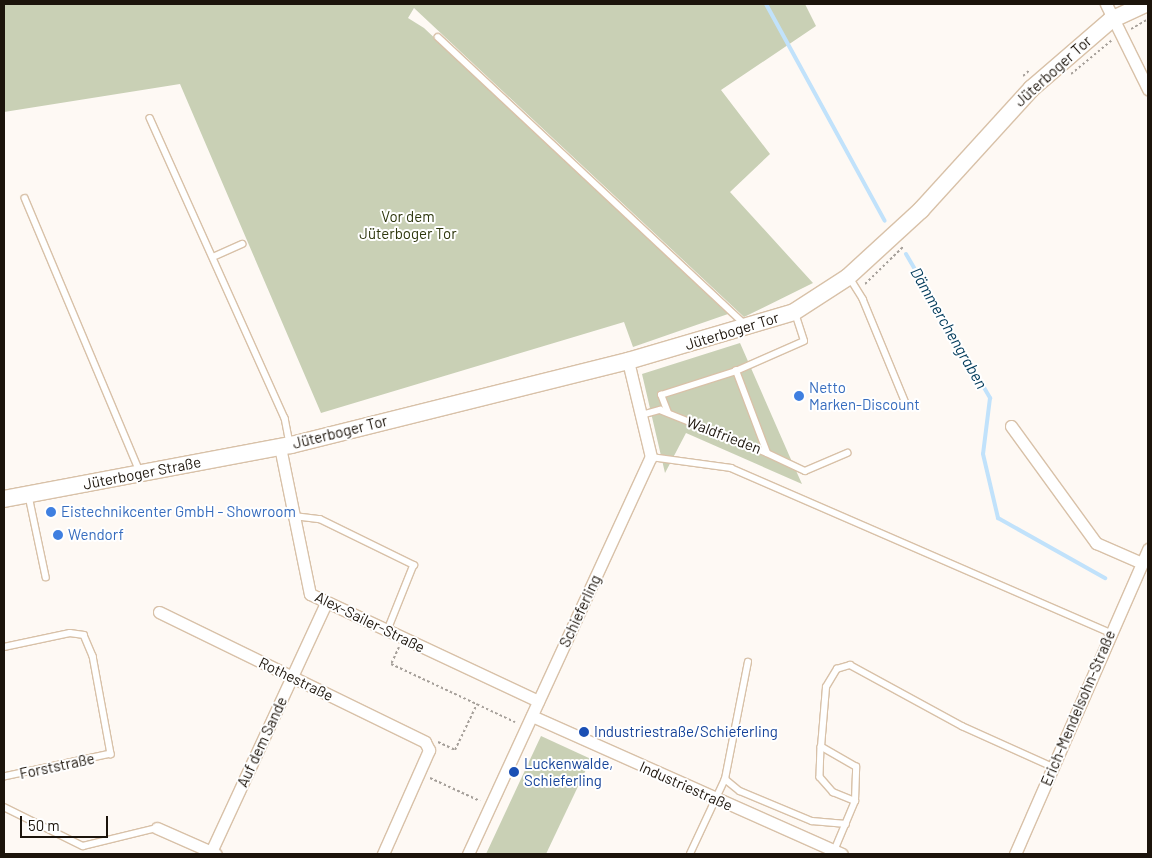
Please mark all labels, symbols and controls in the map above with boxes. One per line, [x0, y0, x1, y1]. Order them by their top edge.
street label: Jüterboger Tor [1011, 32, 1095, 110]
park label: Vor dem Jüterboger Tor [359, 207, 457, 242]
water label: Dämmerchengraben [906, 264, 992, 392]
street label: Jüterboger Tor [683, 308, 781, 354]
place label: Netto Marken-Discount [809, 378, 920, 413]
marker: Netto Marken-Discount [793, 390, 805, 402]
street label: Jüterboger Tor [291, 411, 389, 453]
street label: Waldfrieden [684, 413, 764, 457]
street label: Jüterboger Straße [81, 453, 203, 493]
place label: Eistechnikcenter GmbH - Showroom [61, 503, 296, 521]
marker: Eistechnikcenter GmbH - Showroom [45, 506, 57, 518]
place label: Wendorf [68, 526, 124, 544]
marker: Wendorf [52, 529, 64, 541]
street label: Schieferling [555, 572, 605, 650]
street label: Alex-Sailer-Straße [312, 588, 428, 656]
street label: Erich-Mendelsohn-Straße [1037, 627, 1119, 789]
street label: Rothestraße [256, 653, 336, 705]
street label: Auf dem Sande [233, 694, 291, 790]
place label: Industriestraße/Schieferling [594, 723, 778, 741]
marker: Industriestraße/Schieferling [578, 726, 590, 738]
street label: Forststraße [18, 749, 96, 783]
place label: Luckenwalde, Schieferling [524, 754, 613, 789]
street label: Industriestraße [637, 757, 735, 815]
marker: Luckenwalde, Schieferling [508, 766, 520, 778]
scale bar [22, 806, 110, 838]
text: 50 m [28, 816, 60, 834]

